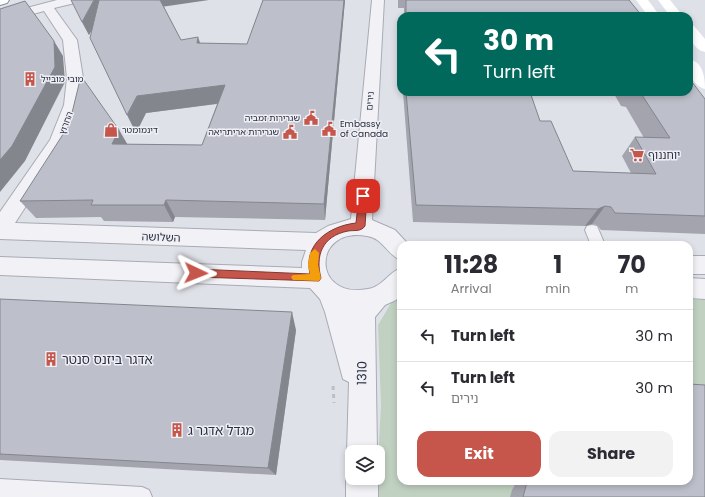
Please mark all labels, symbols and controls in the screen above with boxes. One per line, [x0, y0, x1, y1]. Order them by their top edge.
text: 30 m [483, 21, 554, 60]
icon: left [417, 28, 469, 80]
text: Turn left [483, 59, 555, 84]
building icon: מובי מובייל [22, 71, 38, 87]
place label: מובי מובייל [41, 73, 84, 85]
street label: נירים [363, 91, 377, 111]
street label: החרוץ [56, 110, 76, 136]
public building icon: שגרירות זמביה [303, 110, 319, 126]
place label: שגרירות זמביה [245, 112, 300, 124]
place label: Embassy of Canada [340, 118, 388, 140]
public building icon: Embassy of Canada [321, 121, 337, 137]
shop icon: דינמומטר [103, 122, 119, 138]
place label: דינמומטר [122, 124, 158, 136]
public building icon: שגרירות אריתריאה [282, 124, 298, 140]
place label: שגרירות אריתריאה [208, 126, 279, 138]
supermarket icon: יוחננוף [629, 147, 645, 163]
place label: יוחננוף [648, 147, 680, 163]
pin [346, 179, 380, 213]
icon: arrive [352, 185, 374, 207]
street label: השלושה [141, 228, 181, 246]
text: 11:28 [444, 248, 498, 281]
text: 1 [553, 248, 562, 281]
text: 70 [617, 248, 646, 281]
position arrow [175, 252, 217, 294]
text: Arrival [451, 279, 492, 298]
text: min [545, 279, 570, 298]
text: m [625, 279, 638, 298]
icon: left [417, 325, 439, 347]
text: Turn left [451, 325, 515, 346]
text: 30 m [635, 325, 673, 346]
place label: אדגר ביזנס סנטר [62, 350, 153, 369]
building icon: אדגר ביזנס סנטר [43, 351, 59, 367]
street label: 1310 [352, 361, 372, 385]
text: Turn left [451, 367, 515, 388]
icon: left [417, 377, 439, 399]
text: 30 m [635, 377, 673, 398]
text: נירים [451, 389, 478, 408]
place label: מגדל אדגר ג [188, 421, 254, 440]
building icon: מגדל אדגר ג [169, 422, 185, 438]
button: Exit [417, 431, 541, 477]
button: Share [549, 431, 673, 477]
map controls [345, 445, 385, 485]
button: layers [345, 445, 385, 485]

